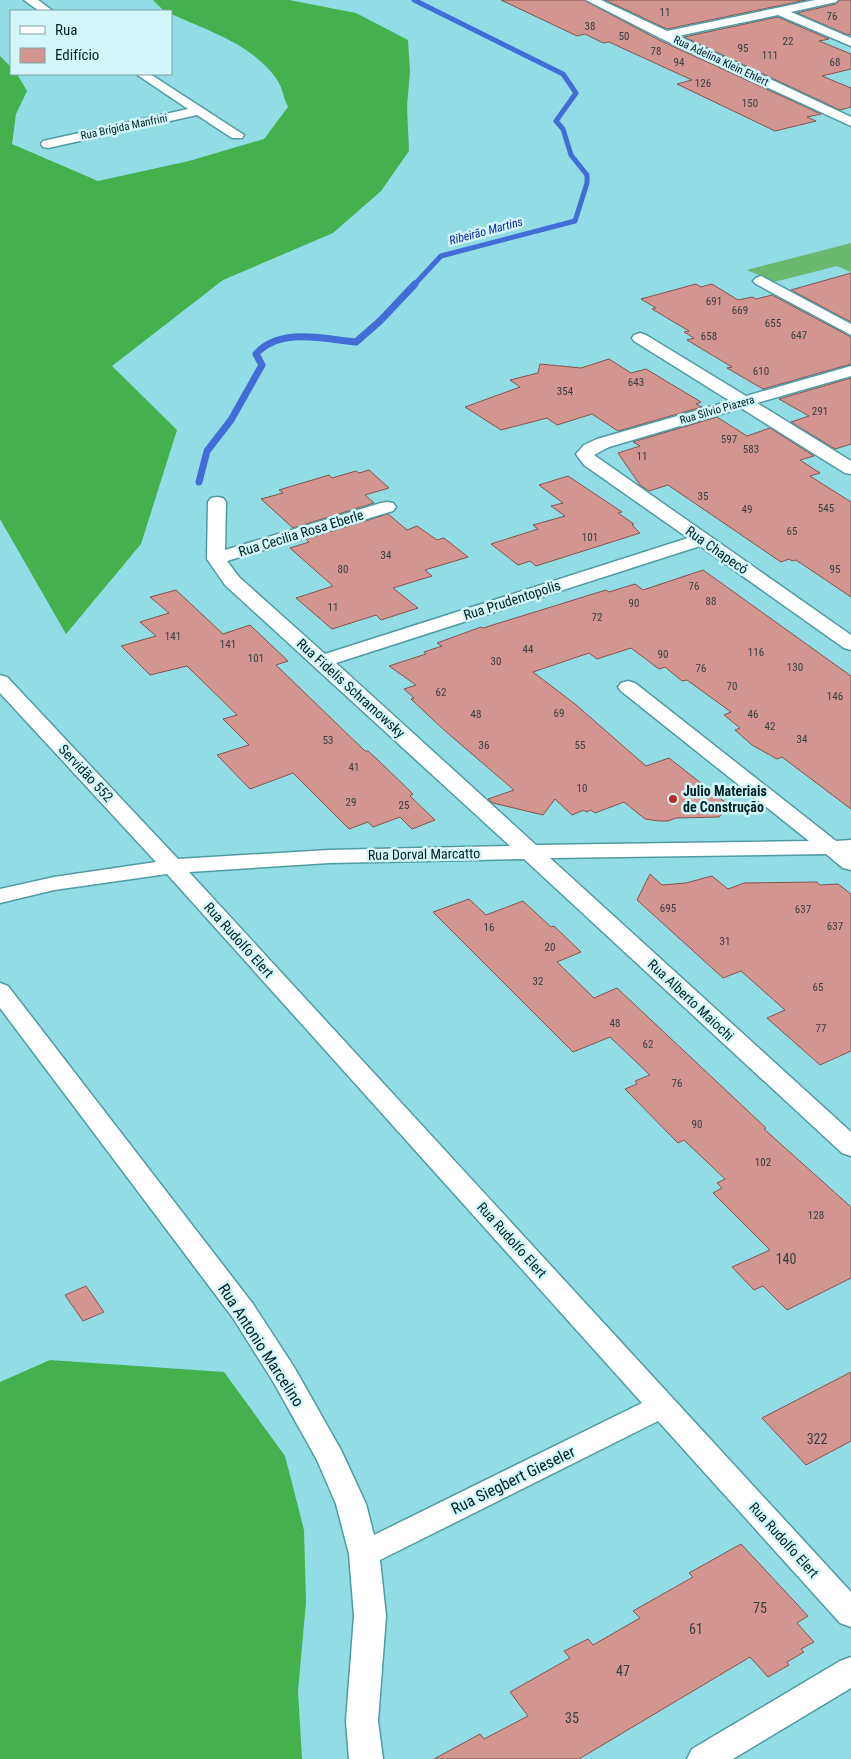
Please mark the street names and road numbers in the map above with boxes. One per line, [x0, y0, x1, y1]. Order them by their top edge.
street label: Rua Adelina Klein Ehlert [671, 33, 771, 89]
street label: Rua Brígida Manfrini [80, 111, 168, 143]
street label: Rua Silvio Piazera [678, 393, 756, 427]
street label: Rua Cecilia Rosa Eberle [237, 506, 366, 560]
street label: Rua Chapecó [683, 523, 751, 577]
street label: Rua Prudentopolis [462, 577, 562, 623]
street label: Rua Fidelis Schramowsky [294, 635, 408, 741]
street label: Servidão 552 [56, 741, 116, 805]
street label: Rua Dorval Marcatto [368, 845, 480, 863]
street label: Rua Rudolfo Elert [201, 899, 277, 981]
street label: Rua Alberto Maiochi [645, 956, 737, 1044]
street label: Rua Rudolfo Elert [474, 1199, 550, 1281]
street label: Rua Antonio Marcelino [214, 1280, 308, 1410]
street label: Rua Siegbert Gieseler [448, 1442, 578, 1518]
street label: Rua Rudolfo Elert [746, 1499, 822, 1581]

